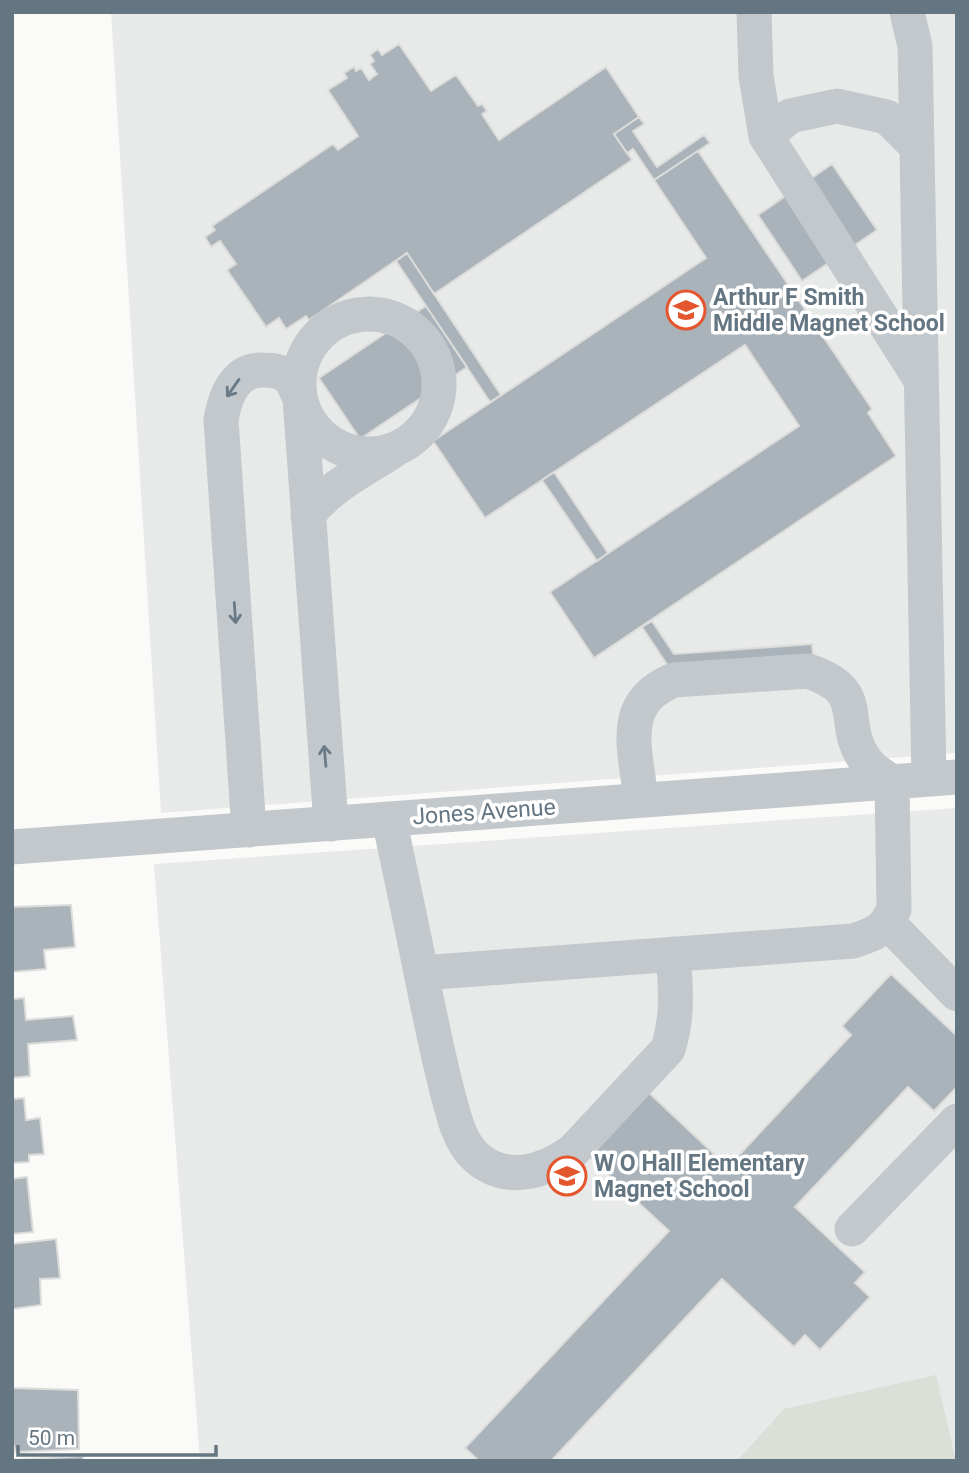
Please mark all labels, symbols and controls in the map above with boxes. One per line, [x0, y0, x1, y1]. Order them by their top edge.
place label: Arthur F Smith Middle Magnet School [713, 284, 945, 337]
school or university icon: Arthur F Smith Middle Magnet School [665, 289, 707, 331]
one-way arrow [226, 379, 241, 398]
one-way arrow [229, 601, 242, 623]
one-way arrow [318, 745, 331, 767]
street label: Jones Avenue [411, 794, 557, 830]
place label: W O Hall Elementary Magnet School [594, 1150, 805, 1203]
school or university icon: W O Hall Elementary Magnet School [546, 1155, 588, 1197]
scale bar [18, 1414, 215, 1458]
text: 50 m [28, 1426, 75, 1450]

